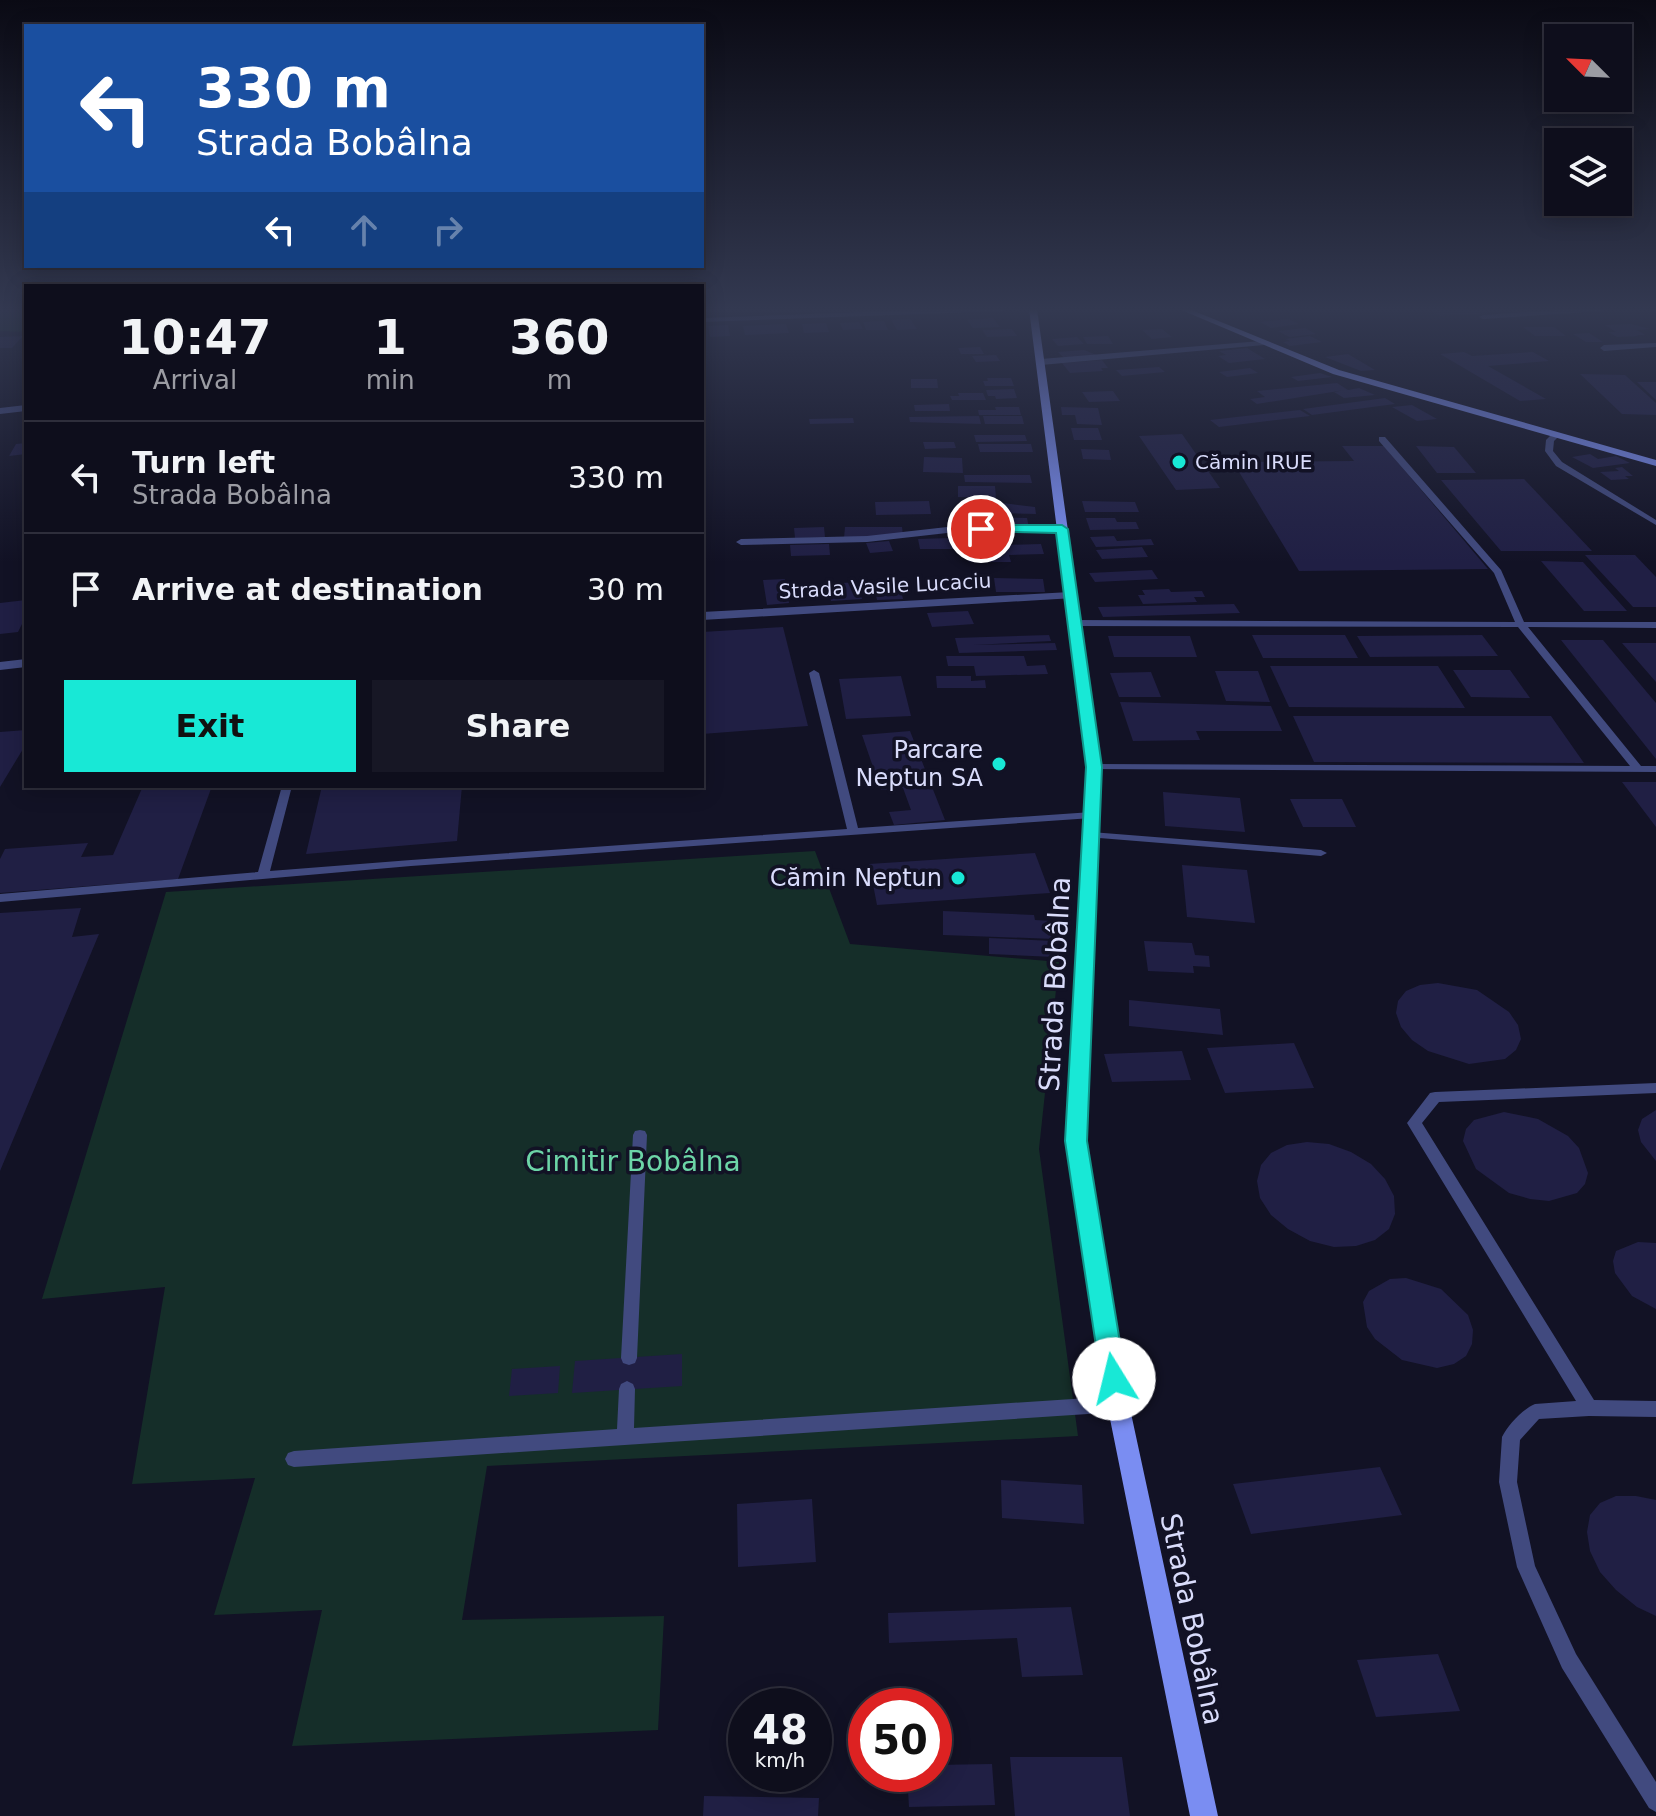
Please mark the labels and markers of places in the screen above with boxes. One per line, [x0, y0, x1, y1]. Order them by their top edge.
place label: Cămin IRUE [1195, 450, 1312, 474]
marker: Cămin IRUE [1170, 453, 1188, 471]
pin [947, 495, 1015, 563]
place label: Parcare Neptun SA [855, 736, 984, 792]
marker: Parcare Neptun SA [990, 755, 1008, 773]
place label: Cămin Neptun [770, 864, 942, 892]
marker: Cămin Neptun [949, 869, 967, 887]

